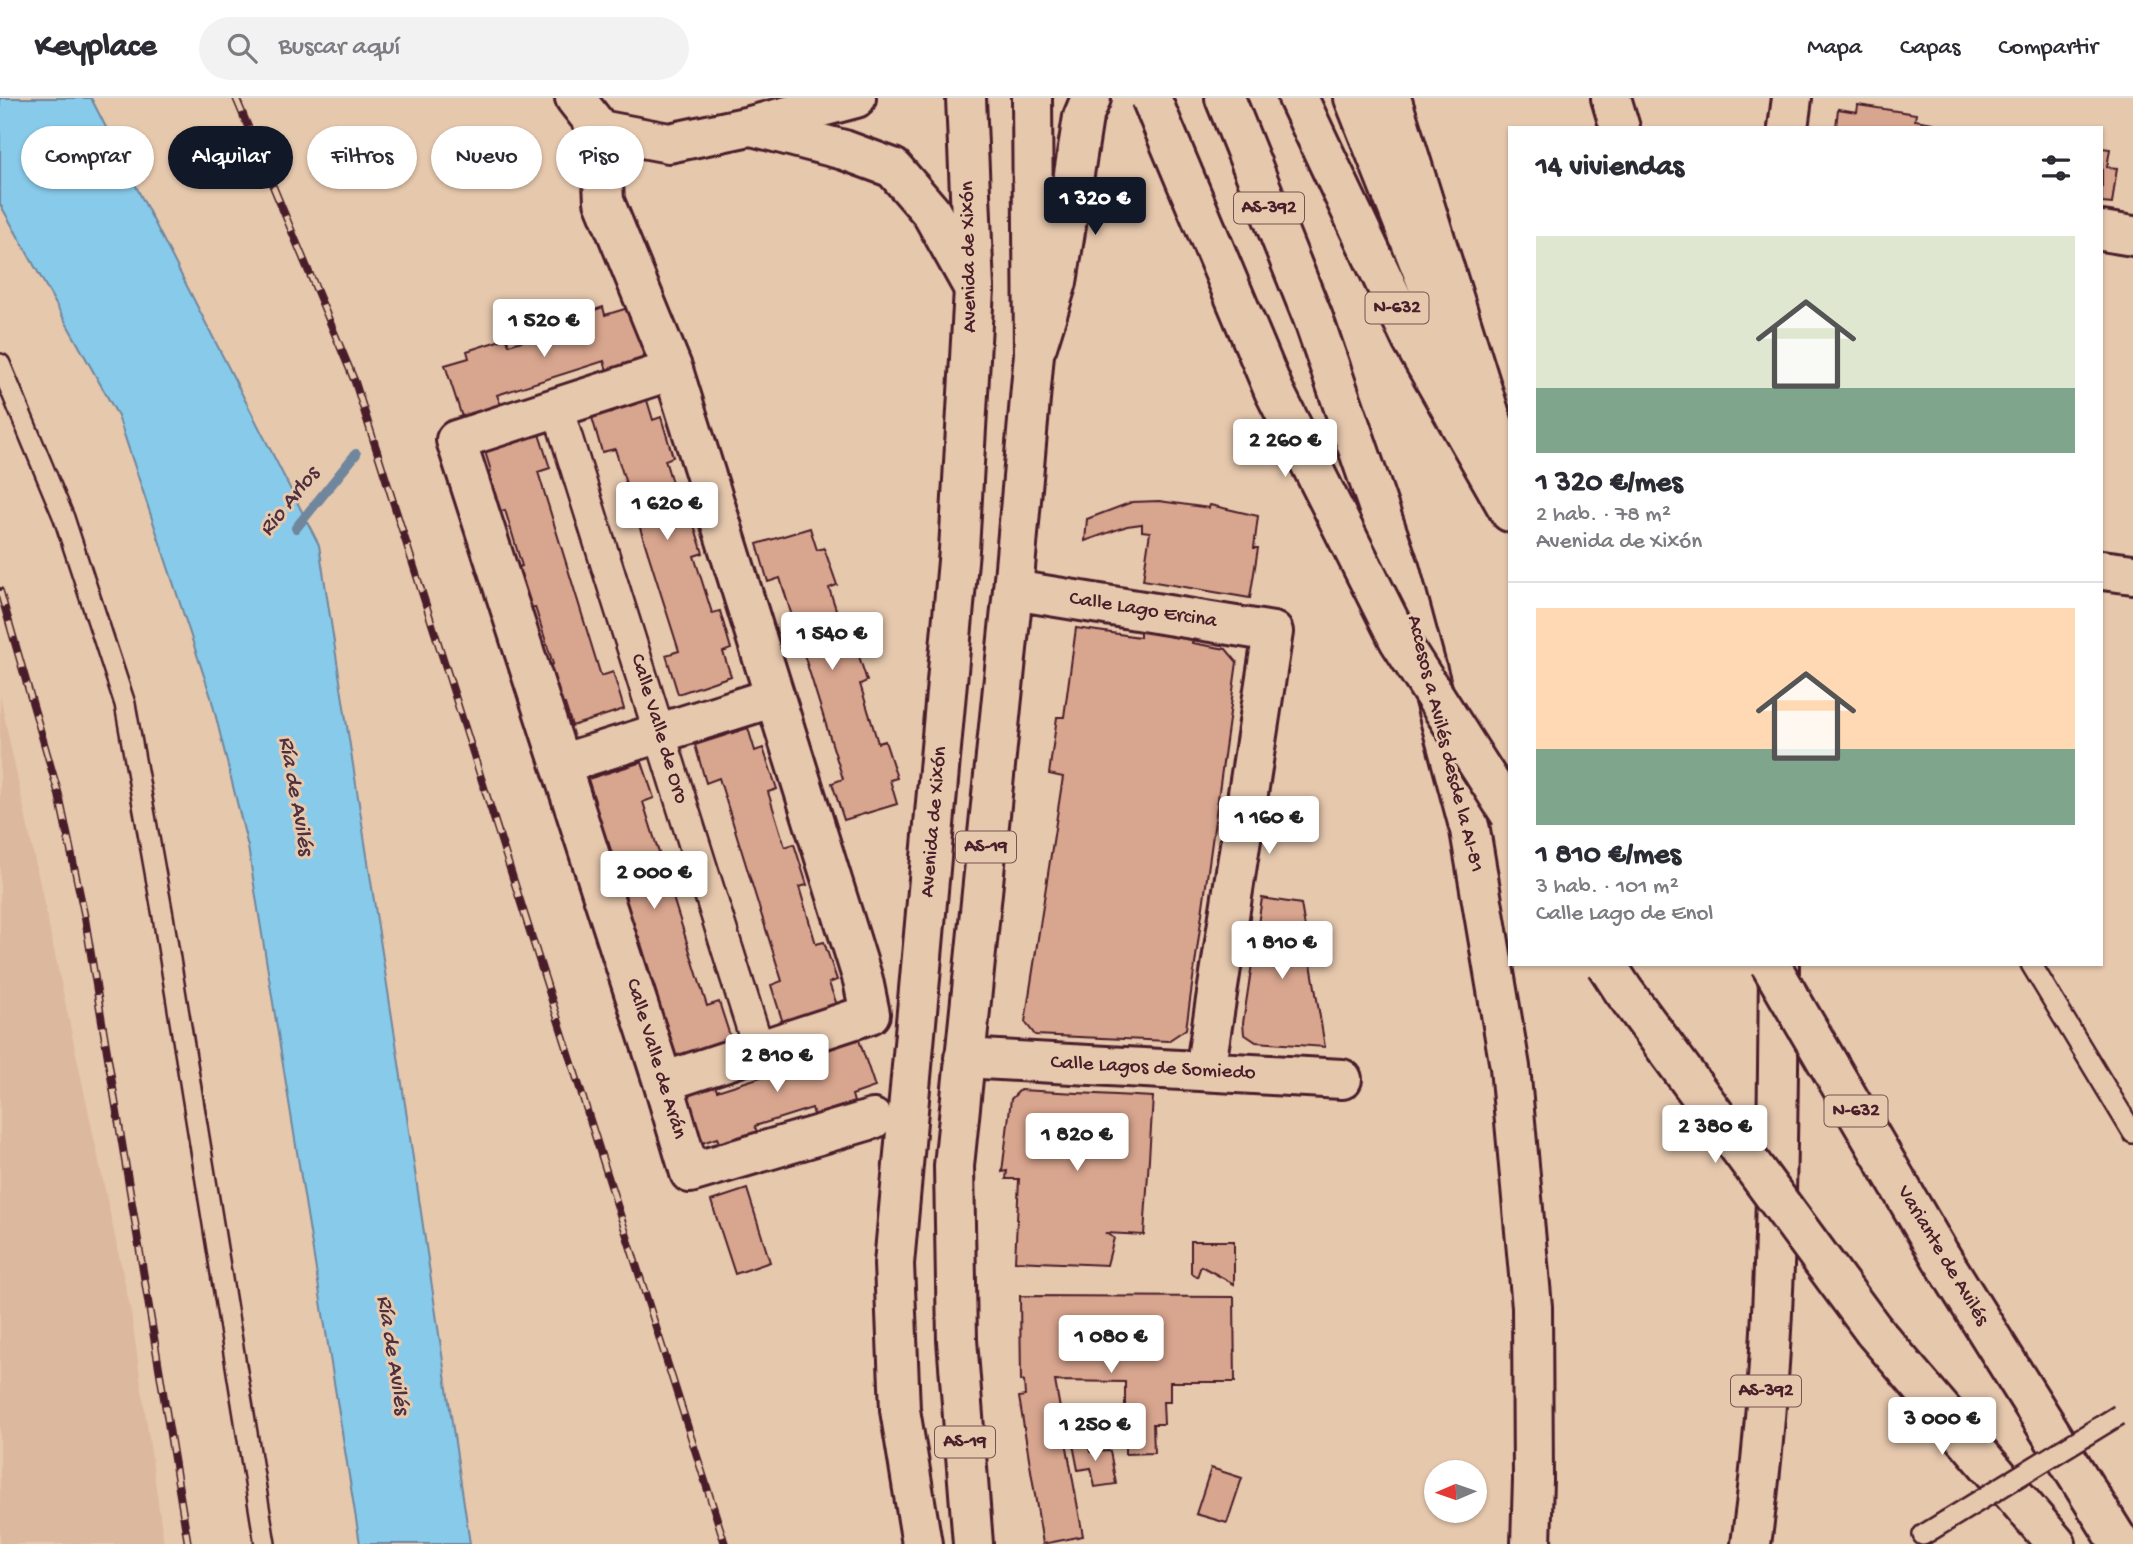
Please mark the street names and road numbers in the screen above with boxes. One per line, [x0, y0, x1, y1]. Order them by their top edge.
street label: Avenida de Xixón [956, 181, 984, 333]
road number: AS-392 [1234, 192, 1304, 223]
road number: N-632 [1366, 292, 1428, 324]
street label: Calle Lago Ercina [1067, 587, 1220, 635]
street label: Accesos a Avilés desde la AI-81 [1400, 613, 1488, 875]
street label: Calle Valle de Oro [623, 651, 693, 807]
street label: Avenida de Xixón [916, 745, 954, 899]
road number: AS-19 [956, 832, 1016, 862]
street label: Calle Valle de Arán [619, 976, 691, 1142]
street label: Calle Lagos de Somiedo [1050, 1051, 1256, 1087]
road number: N-632 [1825, 1096, 1888, 1126]
street label: Variante de Avilés [1890, 1181, 1994, 1332]
road number: AS-392 [1731, 1376, 1801, 1406]
road number: AS-19 [935, 1426, 995, 1458]

